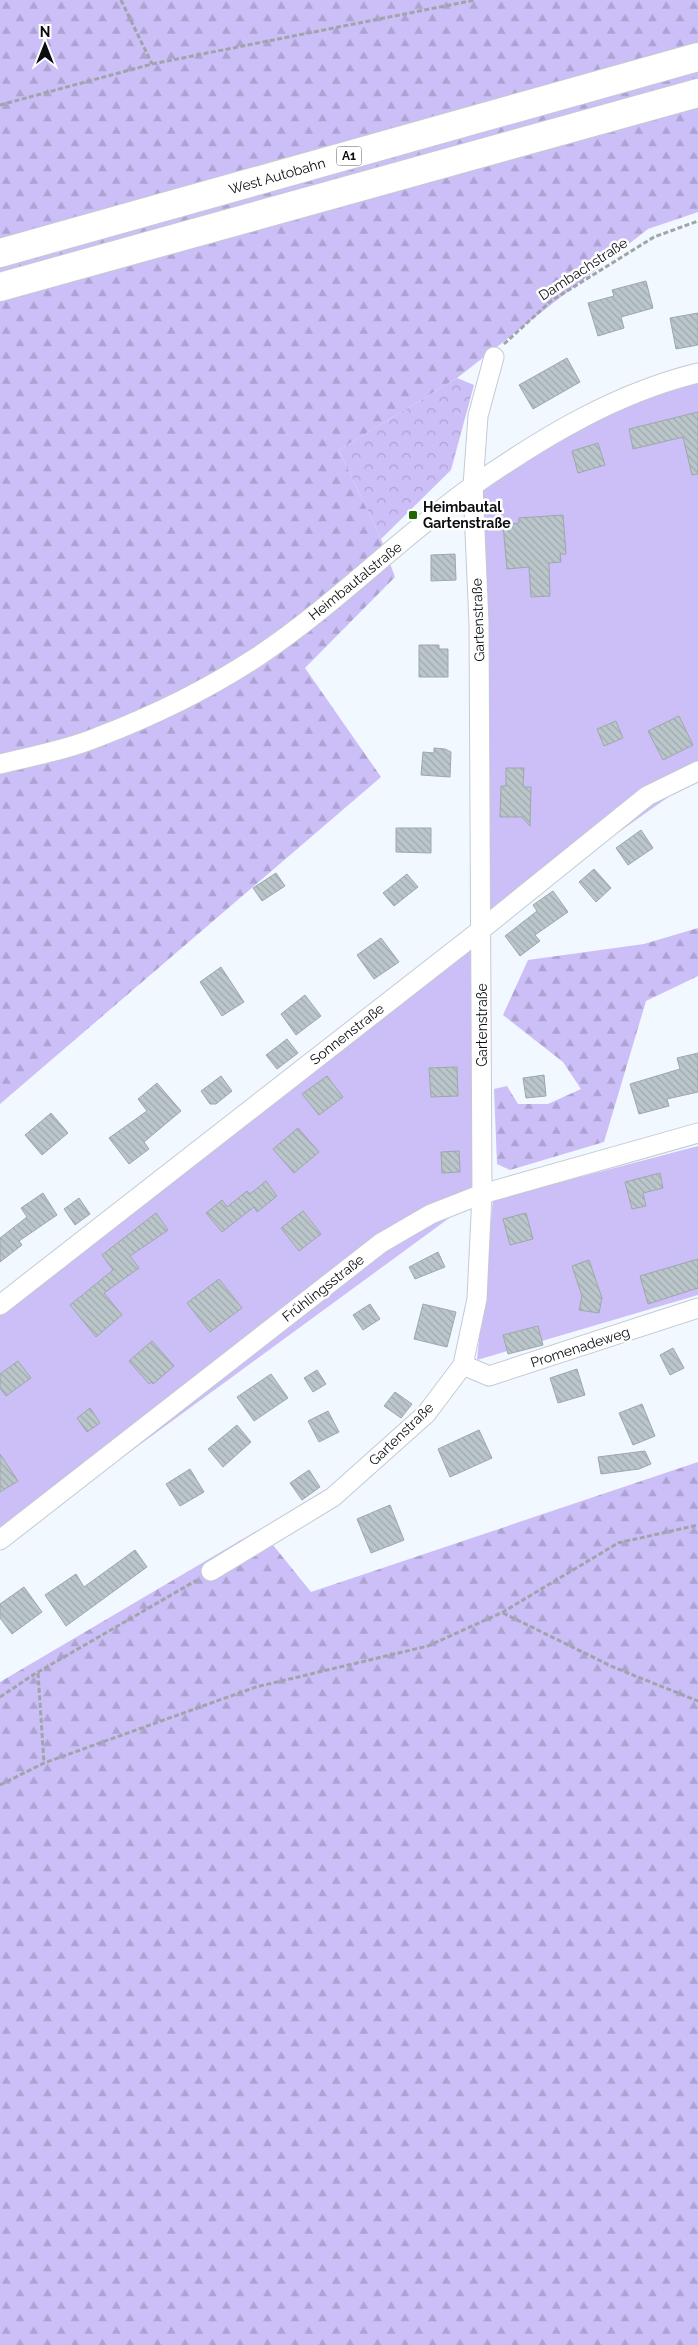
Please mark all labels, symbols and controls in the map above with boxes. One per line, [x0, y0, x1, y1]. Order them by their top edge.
north arrow [20, 20, 70, 70]
text: N [40, 24, 50, 40]
road number: A1 [336, 146, 362, 166]
street label: West Autobahn [227, 155, 327, 197]
street label: Dambachstraße [536, 234, 630, 304]
place label: Heimbautal Gartenstraße [423, 499, 511, 531]
marker: Heimbautal Gartenstraße [407, 509, 419, 521]
street label: Heimbautalstraße [305, 539, 405, 623]
street label: Gartenstraße [469, 578, 487, 662]
street label: Gartenstraße [474, 983, 490, 1067]
street label: Sonnenstraße [307, 1000, 387, 1068]
street label: Frühlingsstraße [279, 1251, 367, 1325]
street label: Promenadeweg [528, 1323, 632, 1371]
street label: Gartenstraße [365, 1399, 437, 1469]

